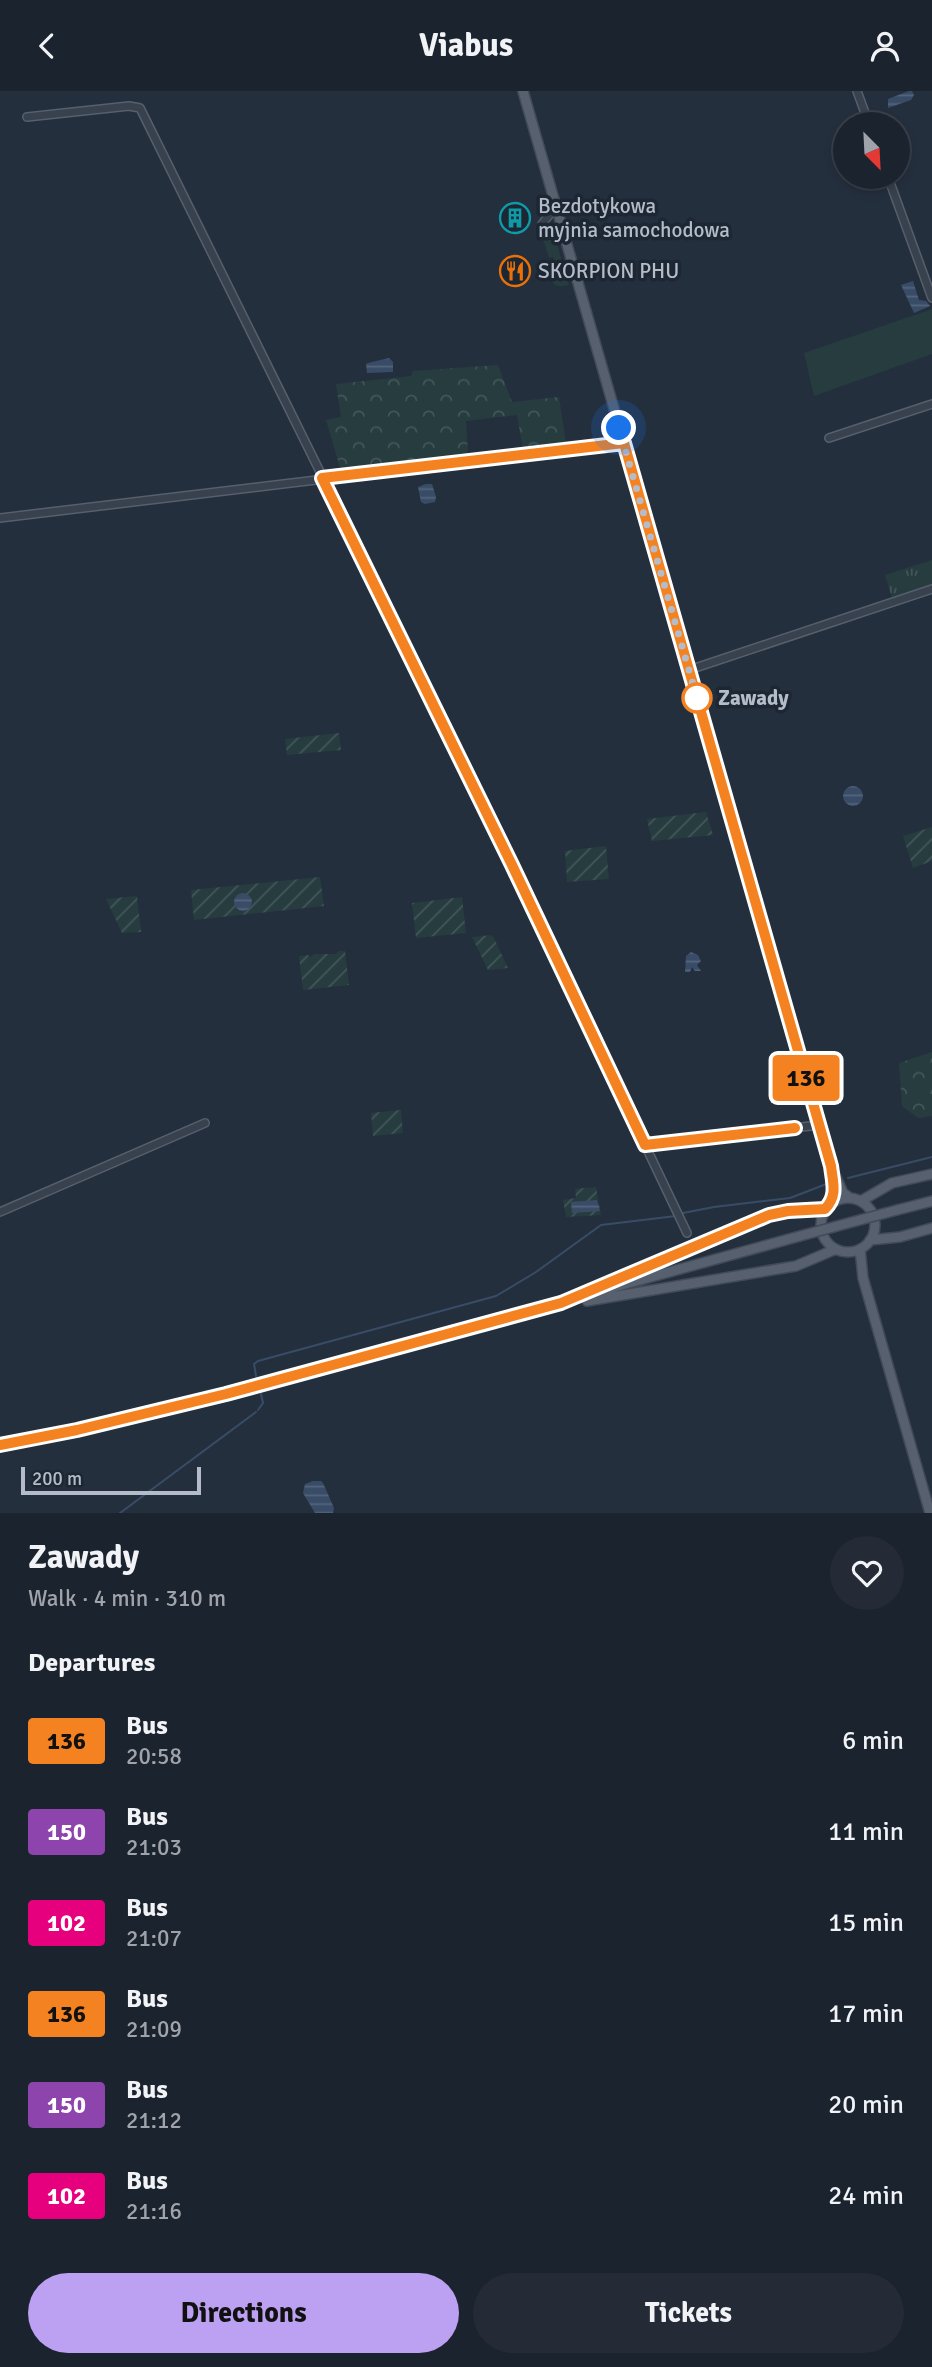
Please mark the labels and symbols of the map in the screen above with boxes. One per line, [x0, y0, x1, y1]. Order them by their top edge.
north arrow [833, 112, 910, 189]
place label: Bezdotykowa myjnia samochodowa [538, 193, 730, 243]
building icon: Bezdotykowa myjnia samochodowa [498, 201, 532, 235]
restaurant icon: SKORPION PHU [498, 254, 532, 288]
place label: SKORPION PHU [538, 258, 679, 284]
your location [601, 410, 636, 445]
marker: Zawady [682, 683, 712, 713]
place label: Zawady [718, 685, 789, 711]
line badge: 136 [766, 1055, 846, 1101]
scale bar [21, 1464, 201, 1496]

